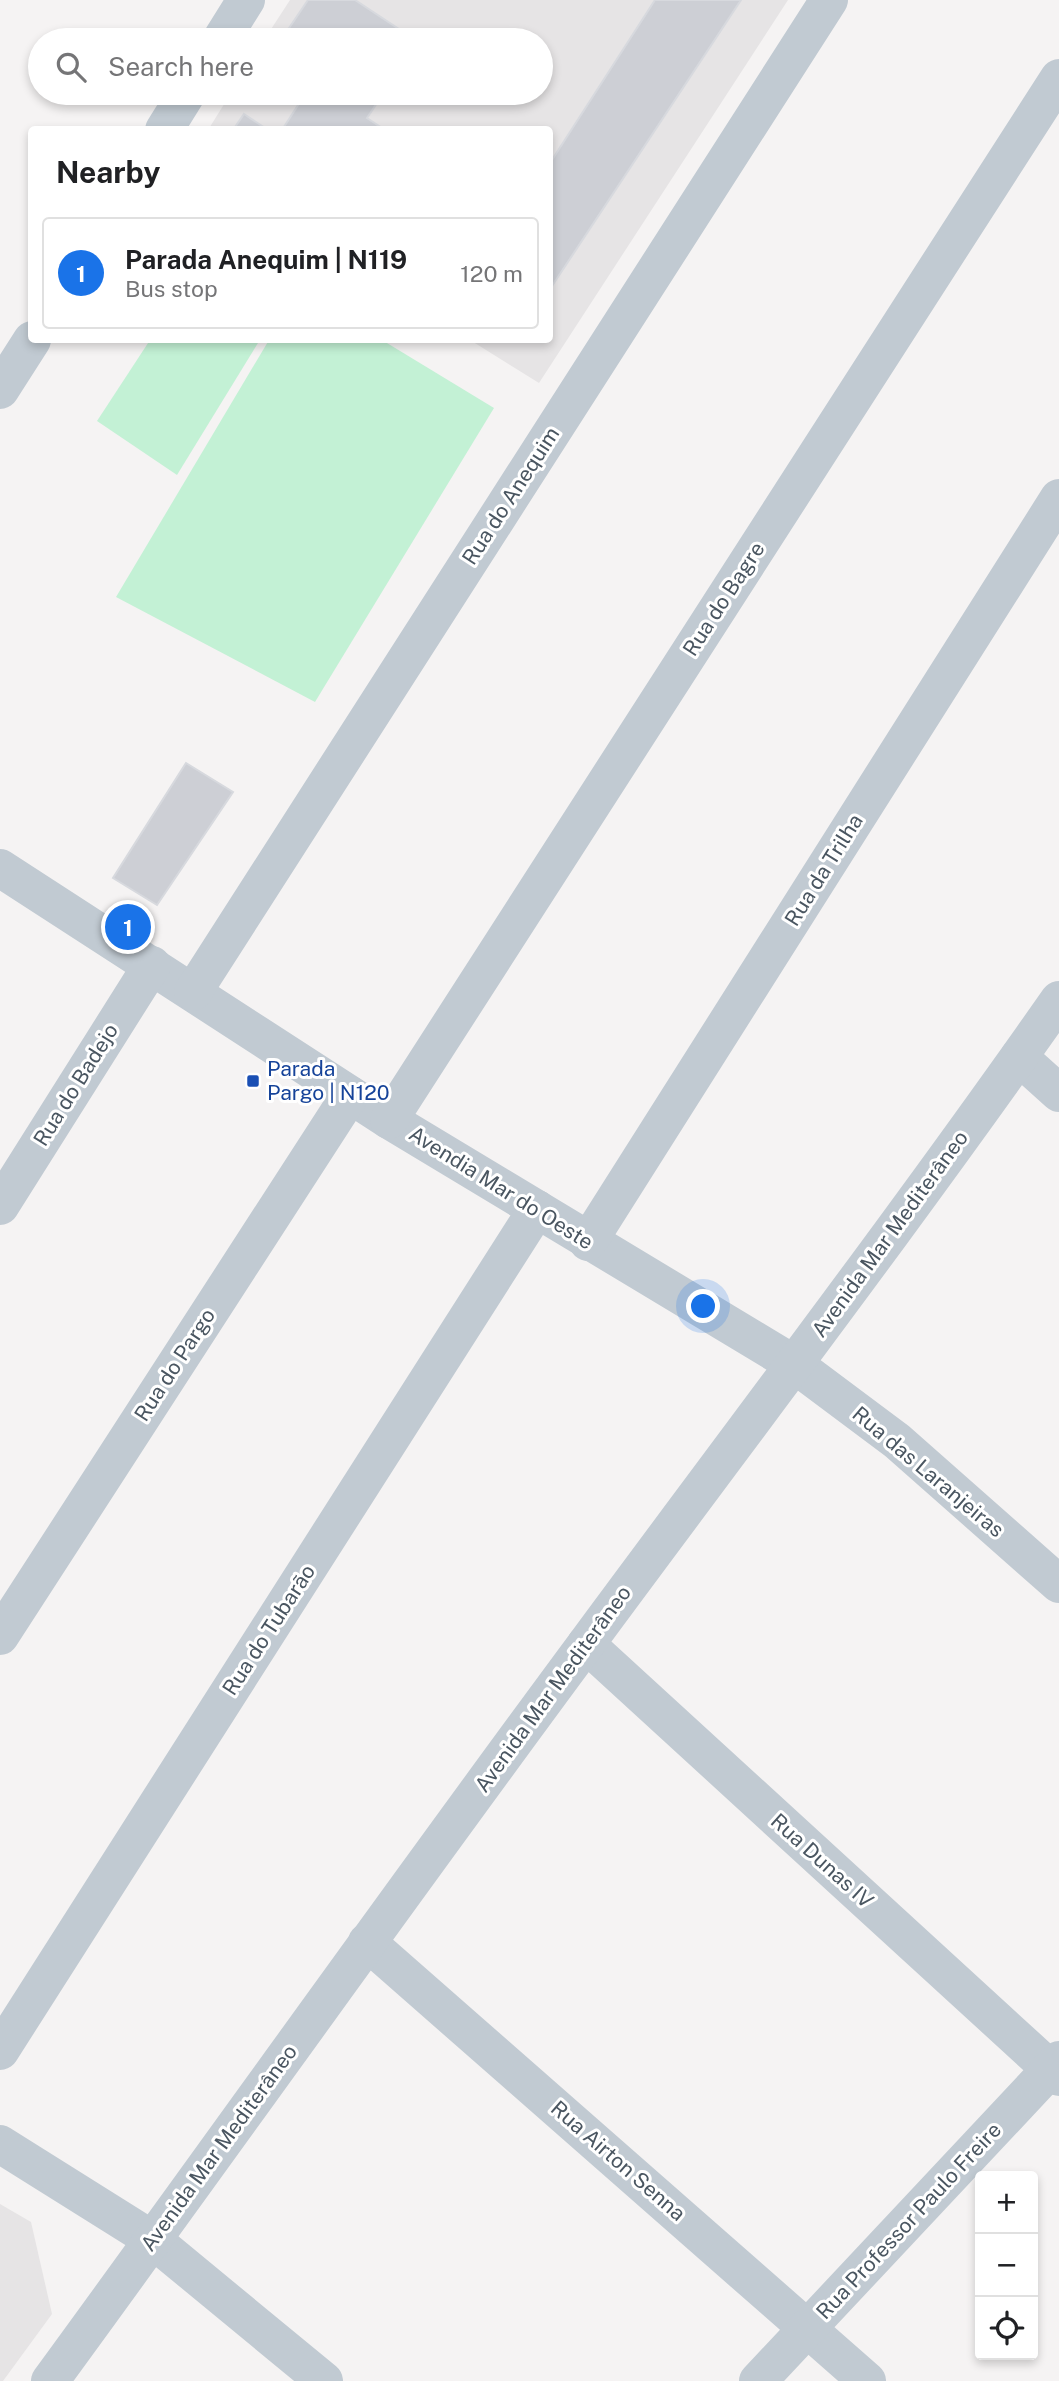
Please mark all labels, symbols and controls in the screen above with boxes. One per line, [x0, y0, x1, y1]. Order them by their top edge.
search box [28, 28, 553, 105]
icon: search [52, 48, 90, 86]
text: Search here [108, 51, 254, 82]
text: Nearby [56, 154, 160, 190]
text: Parada Anequim | N119 [125, 244, 407, 275]
text: 1 [76, 260, 86, 287]
text: 120 m [460, 260, 523, 287]
text: Bus stop [125, 275, 218, 302]
street label: Rua do Anequim [457, 422, 564, 569]
street label: Rua do Bagre [677, 537, 770, 660]
street label: Rua da Trilha [779, 809, 868, 930]
pin: 1 [105, 901, 151, 953]
street label: Rua do Badejo [28, 1019, 123, 1151]
place label: Parada Pargo | N120 [267, 1056, 390, 1105]
marker: Parada Pargo | N120 [245, 1073, 261, 1089]
street label: Avendia Mar do Oeste [405, 1121, 598, 1254]
street label: Avenida Mar Mediterâneo [806, 1126, 973, 1342]
your location [686, 1289, 720, 1323]
street label: Rua do Pargo [129, 1304, 220, 1426]
street label: Rua das Laranjeiras [848, 1401, 1009, 1542]
street label: Rua do Tubarão [217, 1560, 320, 1700]
street label: Avenida Mar Mediterâneo [469, 1581, 636, 1797]
street label: Rua Dunas IV [766, 1808, 879, 1913]
street label: Avenida Mar Mediterâneo [135, 2040, 302, 2256]
street label: Rua Airton Senna [546, 2095, 691, 2226]
street label: Rua Professor Paulo Freire [811, 2117, 1006, 2324]
map controls [975, 2171, 1038, 2360]
button: + [975, 2171, 1038, 2234]
button: − [975, 2234, 1038, 2297]
button: locate [975, 2297, 1038, 2360]

